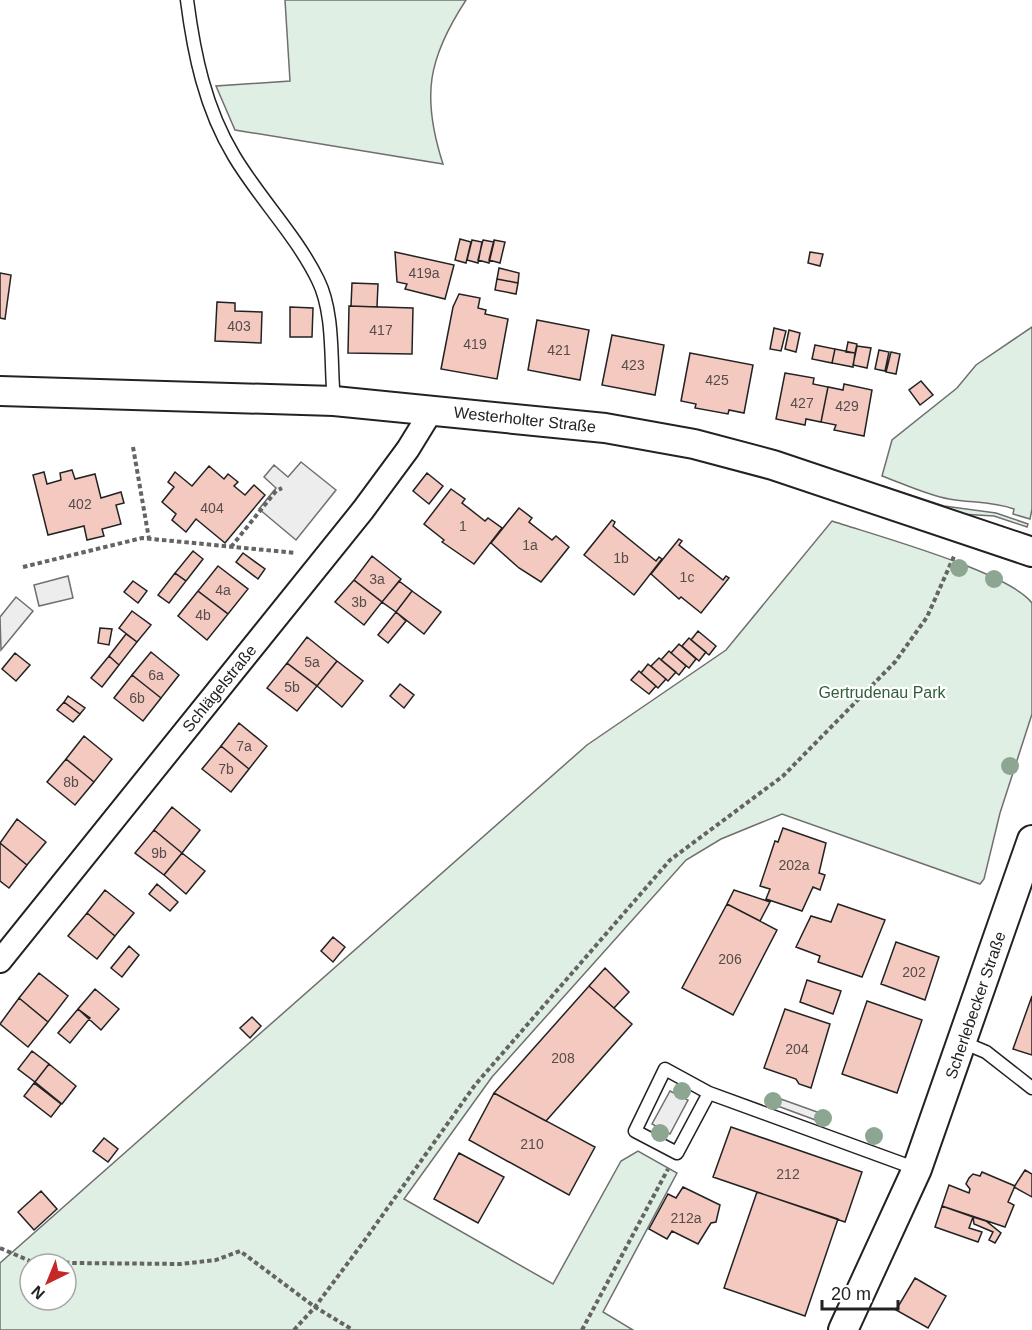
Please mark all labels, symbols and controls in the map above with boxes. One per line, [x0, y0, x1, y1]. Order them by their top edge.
house number: 419a [408, 265, 440, 281]
house number: 403 [227, 318, 251, 334]
house number: 417 [369, 322, 393, 338]
house number: 419 [463, 336, 487, 352]
house number: 421 [547, 342, 571, 358]
house number: 423 [621, 357, 645, 373]
house number: 425 [705, 372, 729, 388]
house number: 427 [790, 395, 814, 411]
house number: 429 [835, 398, 859, 414]
street label: Westerholter Straße [453, 404, 597, 435]
house number: 402 [68, 496, 92, 512]
house number: 404 [200, 500, 224, 516]
house number: 1 [459, 518, 467, 534]
house number: 1a [522, 537, 538, 553]
house number: 1b [613, 550, 629, 566]
house number: 1c [680, 569, 694, 585]
house number: 3a [369, 571, 385, 587]
house number: 4a [215, 582, 231, 598]
house number: 3b [351, 594, 367, 610]
house number: 4b [195, 607, 211, 623]
street label: Schlägelstraße [179, 641, 260, 735]
house number: 5a [304, 654, 320, 670]
house number: 6a [148, 667, 164, 683]
house number: 5b [284, 679, 300, 695]
park label: Gertrudenau Park [818, 684, 947, 701]
house number: 6b [129, 690, 145, 706]
house number: 7a [236, 738, 252, 754]
house number: 7b [218, 761, 234, 777]
house number: 8b [63, 774, 79, 790]
house number: 9b [151, 845, 167, 861]
house number: 202a [778, 857, 810, 873]
street label: Scherlebecker Straße [942, 929, 1009, 1081]
house number: 206 [718, 951, 742, 967]
house number: 202 [902, 964, 926, 980]
house number: 204 [785, 1041, 809, 1057]
house number: 208 [551, 1050, 575, 1066]
house number: 210 [520, 1136, 544, 1152]
house number: 212 [776, 1166, 800, 1182]
house number: 212a [670, 1210, 702, 1226]
north arrow [18, 1252, 78, 1312]
scale bar [822, 1273, 898, 1311]
text: N [28, 1282, 48, 1303]
text: 20 m [831, 1284, 871, 1304]

